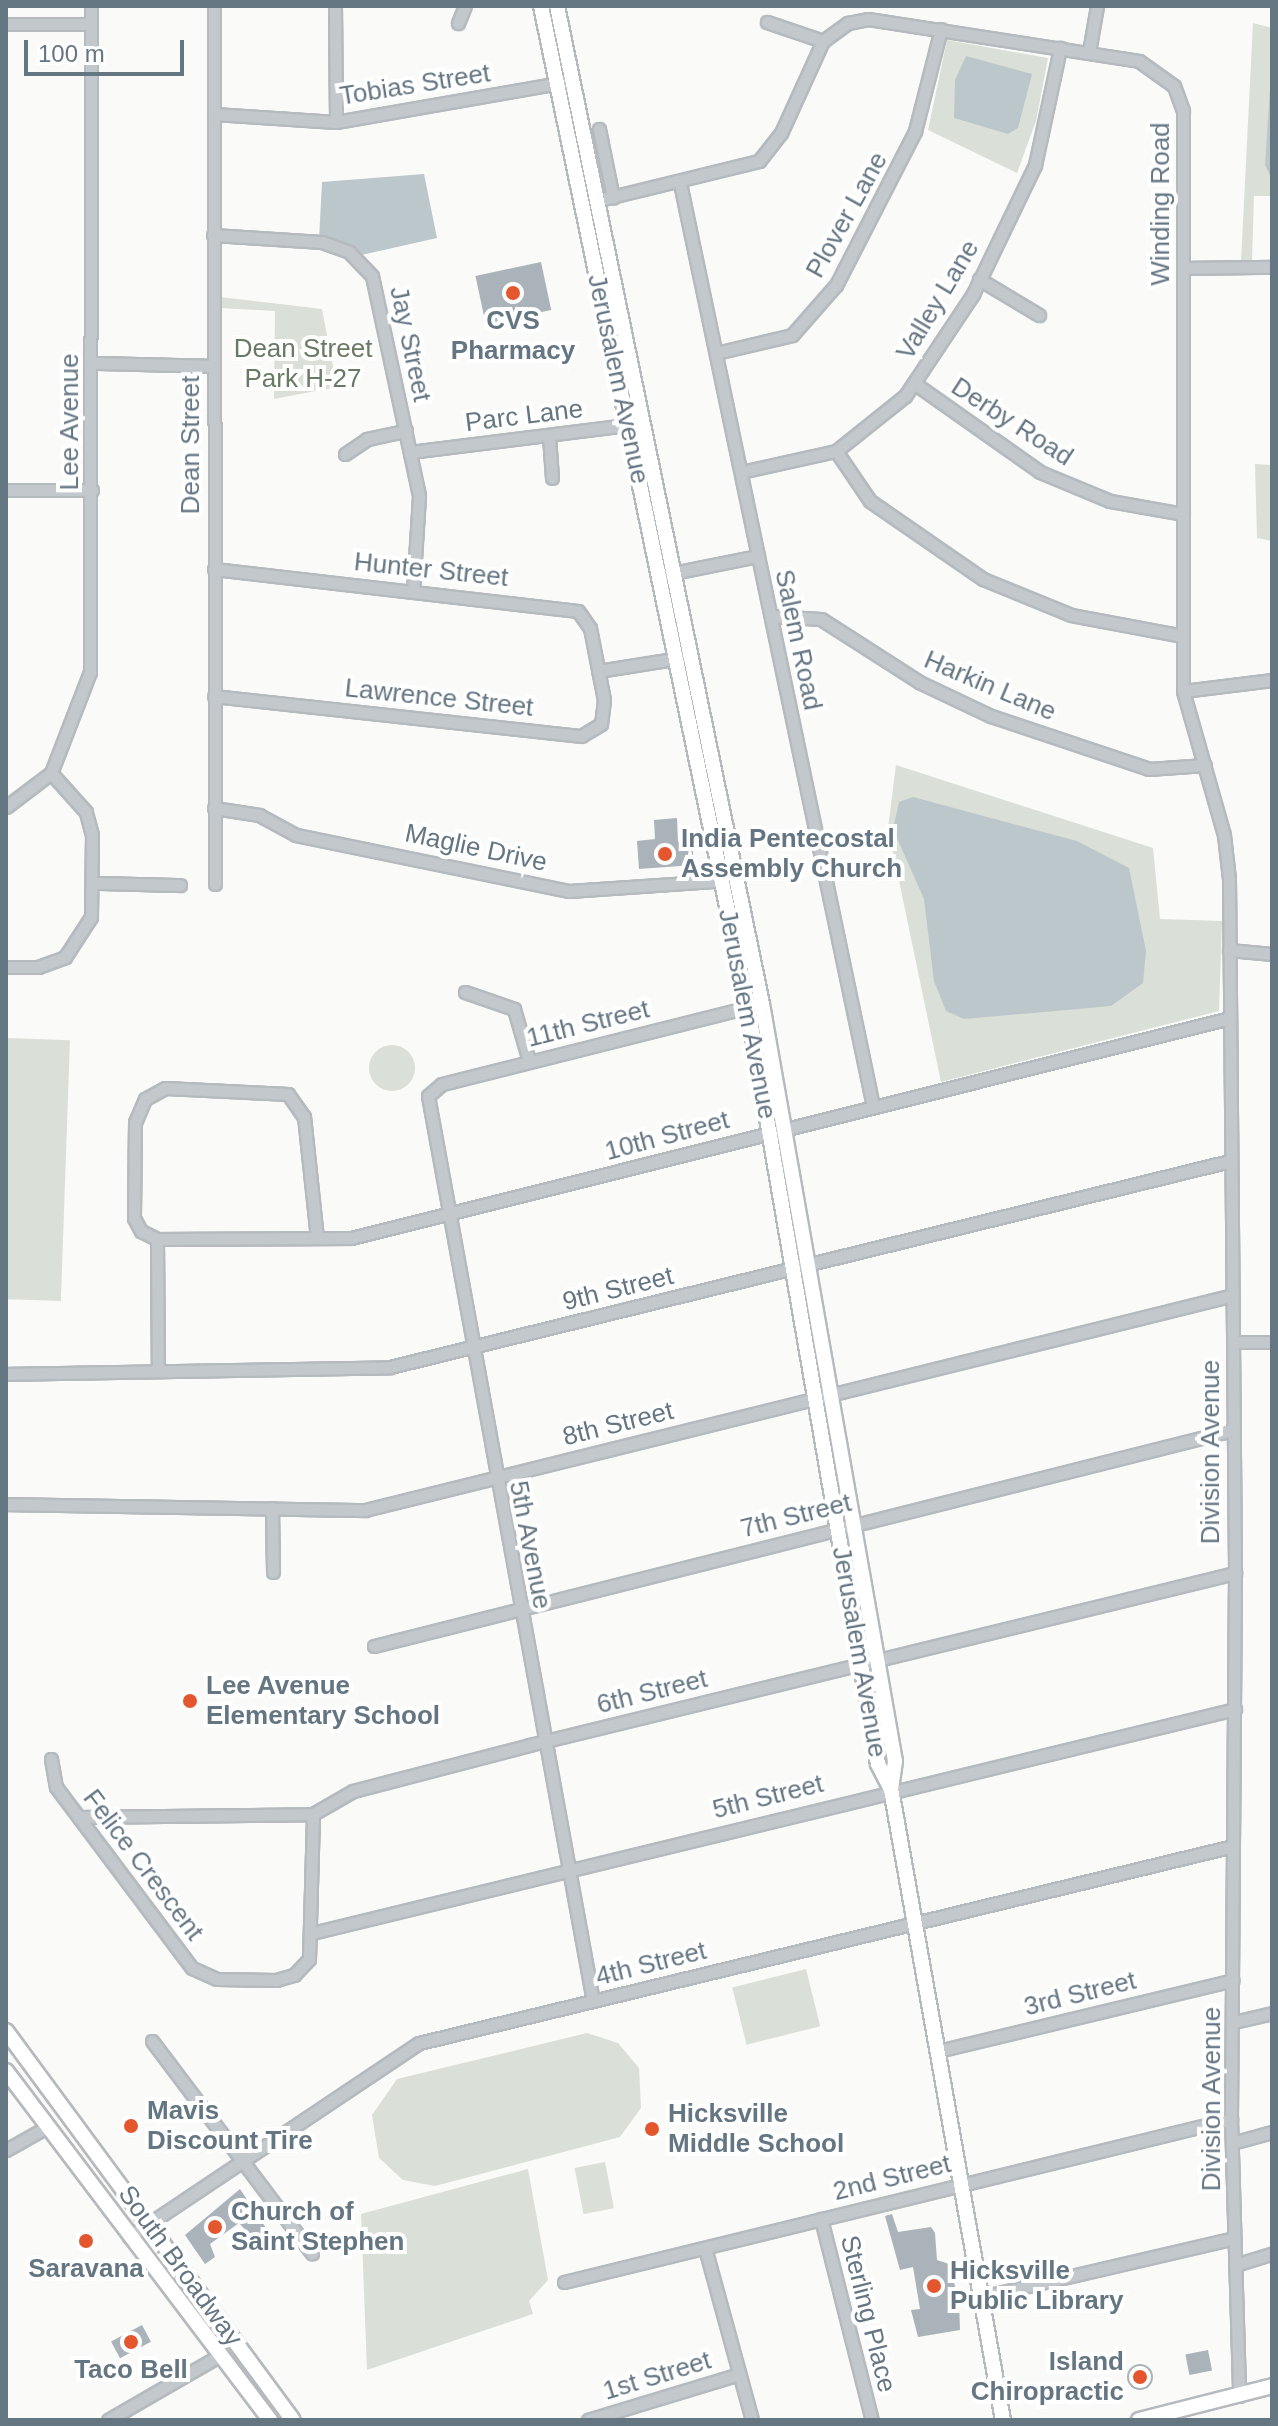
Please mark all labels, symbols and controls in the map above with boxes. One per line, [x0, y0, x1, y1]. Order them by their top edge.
scale bar [28, 24, 188, 74]
text: 100 m [38, 40, 105, 67]
street label: Tobias Street [338, 58, 492, 112]
street label: Winding Road [1145, 122, 1177, 286]
street label: Plover Lane [800, 147, 894, 283]
street label: Valley Lane [890, 235, 986, 365]
street label: Jerusalem Avenue [580, 271, 656, 487]
street label: Jay Street [383, 284, 437, 404]
marker: CVS Pharmacy [504, 284, 522, 302]
place label: CVS Pharmacy [451, 305, 575, 366]
park label: Dean Street Park H-27 [234, 333, 372, 394]
street label: Lee Avenue [54, 353, 86, 491]
street label: Derby Road [945, 371, 1079, 473]
street label: Dean Street [175, 376, 207, 514]
street label: Parc Lane [463, 393, 585, 439]
street label: Hunter Street [352, 546, 510, 594]
street label: Salem Road [768, 567, 828, 713]
street label: Harkin Lane [919, 644, 1061, 728]
street label: Lawrence Street [343, 673, 535, 723]
street label: Maglie Drive [402, 818, 550, 878]
place label: India Pentecostal Assembly Church [681, 823, 902, 884]
marker: India Pentecostal Assembly Church [656, 845, 674, 863]
street label: Jerusalem Avenue [711, 906, 783, 1122]
street label: 11th Street [523, 994, 653, 1054]
street label: 10th Street [602, 1104, 732, 1168]
street label: 9th Street [560, 1260, 676, 1318]
street label: Division Avenue [1195, 1359, 1227, 1545]
street label: 8th Street [560, 1395, 676, 1453]
street label: 5th Avenue [502, 1478, 558, 1612]
street label: 7th Street [738, 1487, 854, 1545]
street label: Jerusalem Avenue [825, 1543, 893, 1761]
street label: 6th Street [594, 1663, 710, 1721]
place label: Lee Avenue Elementary School [206, 1670, 440, 1732]
marker: Lee Avenue Elementary School [181, 1692, 199, 1710]
street label: 5th Street [710, 1768, 826, 1826]
street label: Felice Crescent [76, 1783, 210, 1947]
street label: 4th Street [593, 1935, 709, 1993]
street label: 3rd Street [1021, 1965, 1139, 2023]
street label: Division Avenue [1196, 2006, 1228, 2192]
place label: Mavis Discount Tire [147, 2095, 313, 2156]
place label: Hicksville Middle School [668, 2098, 844, 2160]
marker: Mavis Discount Tire [122, 2117, 140, 2135]
marker: Hicksville Middle School [643, 2120, 661, 2138]
street label: 2nd Street [830, 2148, 954, 2208]
street label: South Broadway [111, 2180, 249, 2352]
place label: Church of Saint Stephen [231, 2196, 404, 2258]
marker: Church of Saint Stephen [206, 2218, 224, 2236]
marker: Saravana [77, 2232, 95, 2250]
street label: Sterling Place [833, 2232, 903, 2396]
place label: Saravana [28, 2253, 144, 2285]
place label: Hicksville Public Library [950, 2255, 1123, 2316]
marker: Hicksville Public Library [925, 2277, 943, 2295]
marker: Taco Bell [122, 2333, 140, 2351]
street label: 1st Street [599, 2345, 715, 2407]
place label: Island Chiropractic [971, 2346, 1124, 2408]
place label: Taco Bell [74, 2354, 188, 2386]
marker: Island Chiropractic [1131, 2368, 1149, 2386]

